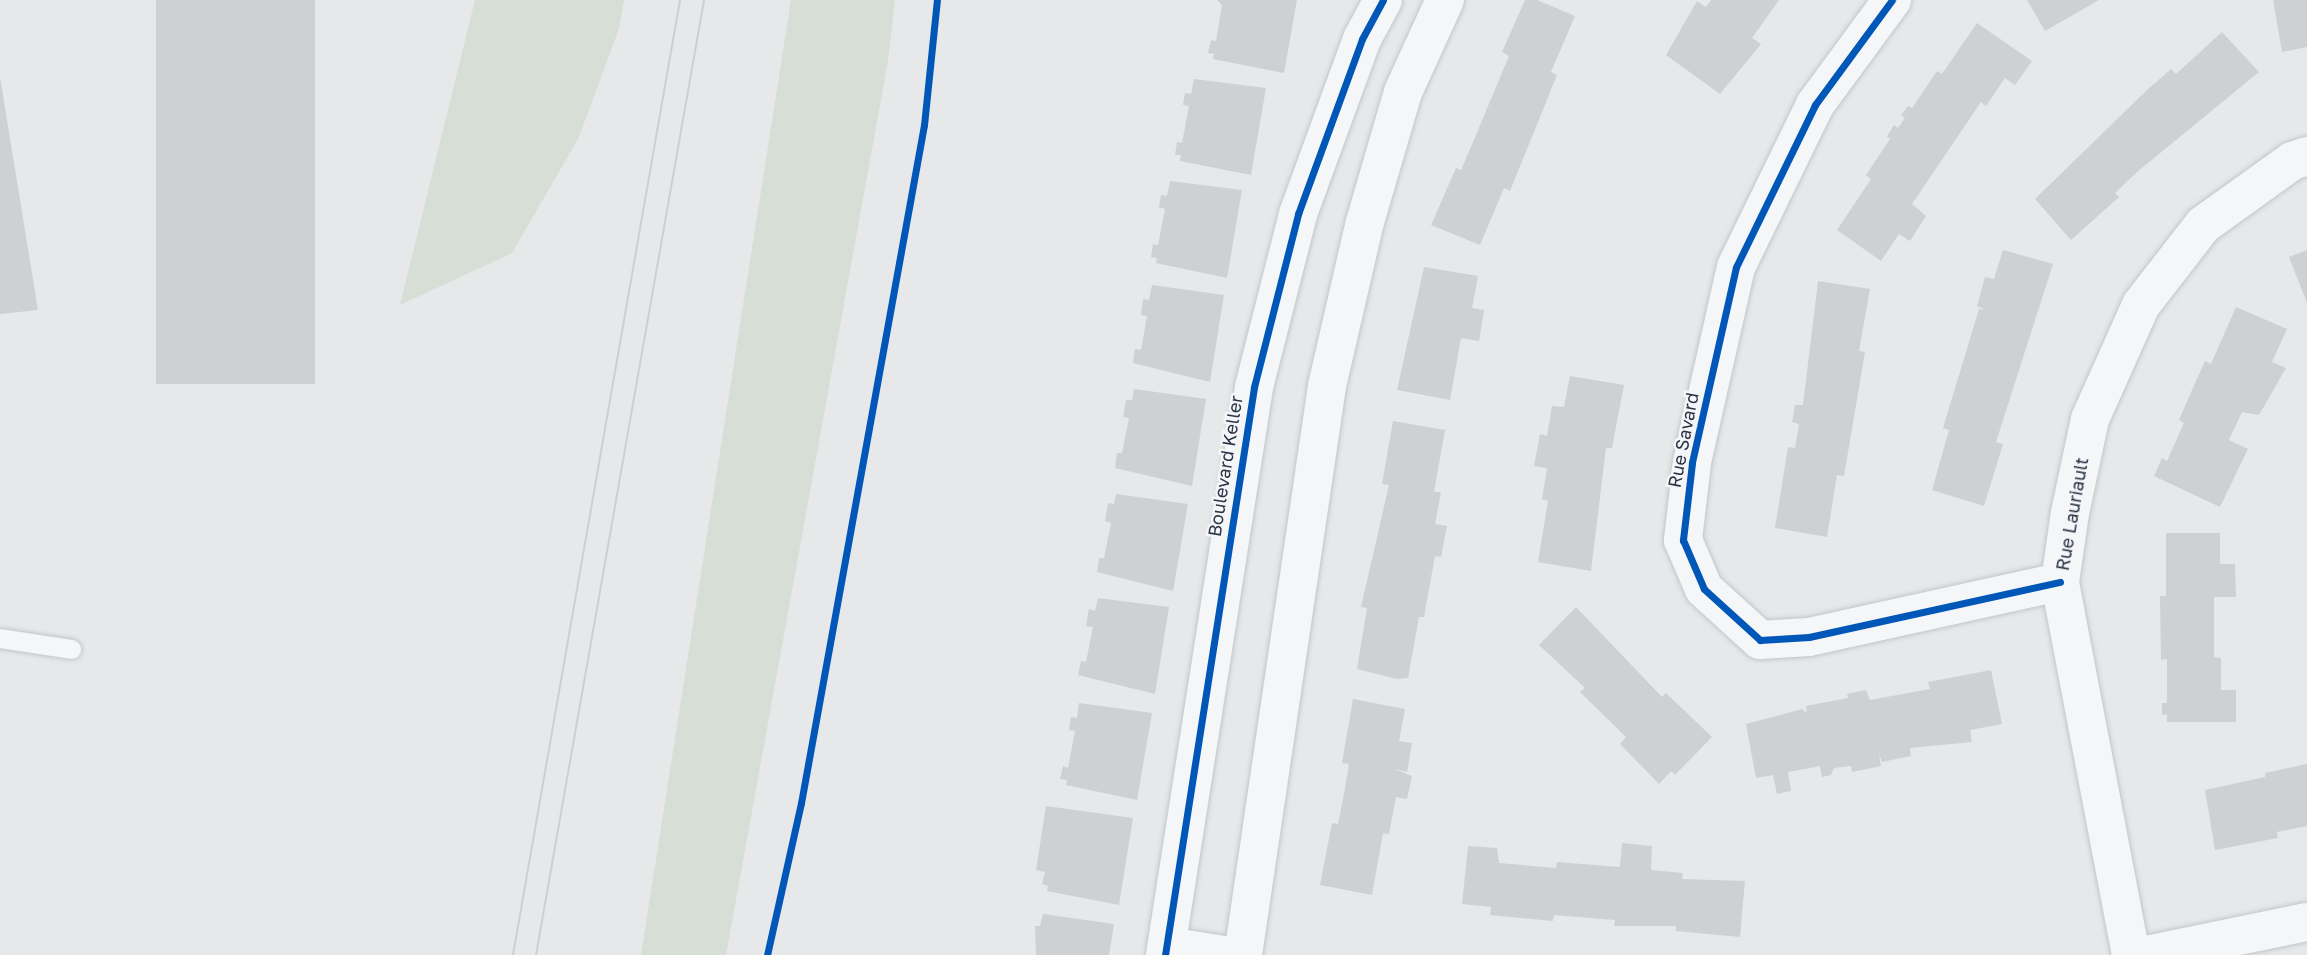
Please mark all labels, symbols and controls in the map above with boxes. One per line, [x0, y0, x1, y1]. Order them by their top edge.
street label: Rue Savard [1663, 390, 1703, 490]
street label: Boulevard Keller [1203, 394, 1247, 538]
street label: Rue Lauriault [2051, 456, 2093, 572]

